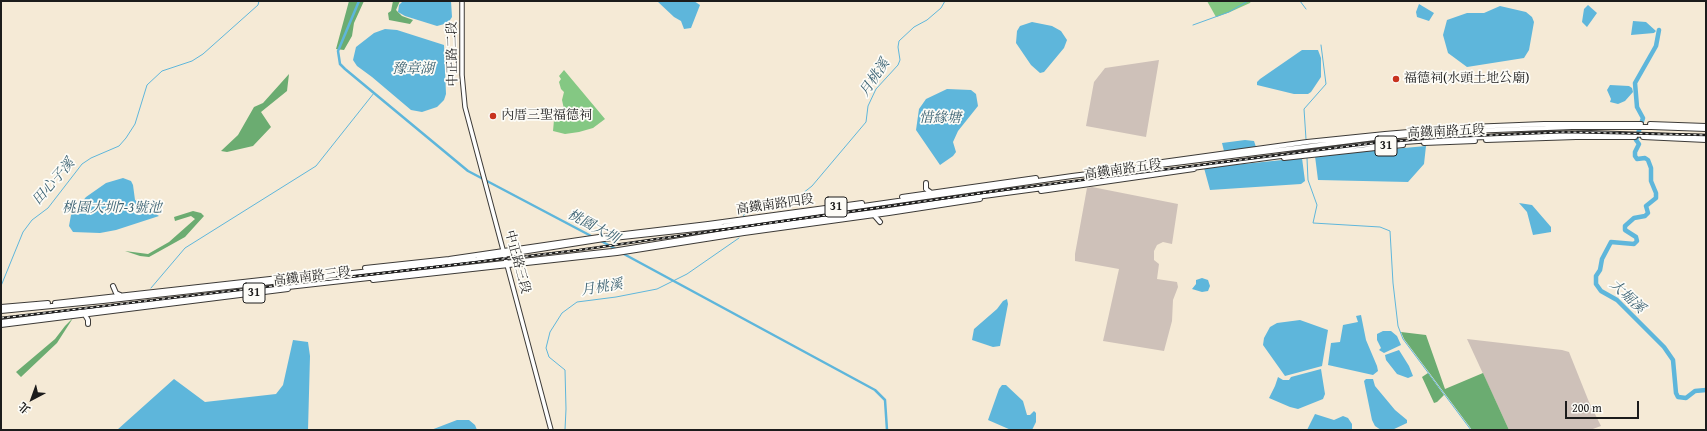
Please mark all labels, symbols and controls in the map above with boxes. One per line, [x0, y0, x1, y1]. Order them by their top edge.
street label: 中正路二段 [445, 21, 461, 87]
water label: 月桃溪 [856, 56, 894, 100]
water label: 豫章湖 [392, 61, 434, 77]
place label: 福德祠(水頭土地公廟) [1404, 71, 1529, 87]
marker: 福德祠(水頭土地公廟) [1391, 74, 1401, 84]
place label: 內厝三聖福德祠 [501, 108, 592, 124]
water label: 惜緣塘 [919, 110, 961, 126]
marker: 內厝三聖福德祠 [488, 111, 498, 121]
street label: 高鐵南路五段 [1407, 122, 1485, 142]
road number: 31 [1375, 136, 1397, 156]
water label: 田心子溪 [29, 155, 79, 209]
street label: 高鐵南路五段 [1083, 157, 1163, 183]
street label: 高鐵南路四段 [735, 192, 815, 218]
road number: 31 [825, 197, 847, 217]
water label: 桃園大圳7-3號池 [62, 200, 162, 216]
water label: 桃園大圳 [564, 206, 622, 248]
street label: 中正路三段 [501, 229, 533, 295]
street label: 高鐵南路三段 [272, 265, 352, 289]
water label: 月桃溪 [580, 276, 624, 300]
water label: 大堀溪 [1606, 277, 1648, 317]
road number: 31 [243, 283, 265, 303]
north arrow [12, 379, 52, 419]
scale bar [1567, 393, 1641, 419]
text: 北 [15, 398, 34, 418]
text: 200 m [1572, 399, 1602, 416]

